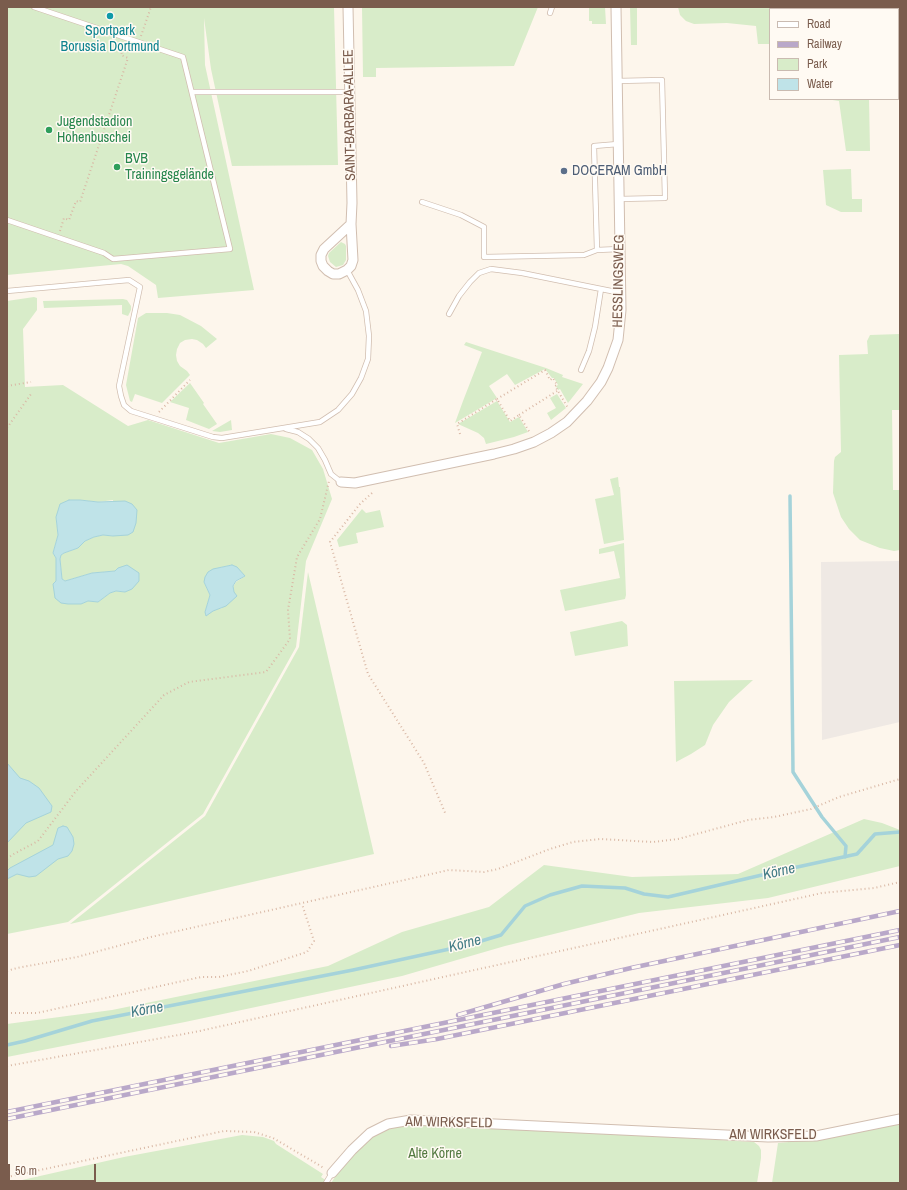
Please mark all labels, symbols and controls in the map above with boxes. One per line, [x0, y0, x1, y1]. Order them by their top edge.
legend [769, 8, 899, 100]
marker: Sportpark Borussia Dortmund [105, 11, 115, 21]
text: Road [807, 16, 831, 32]
place label: Sportpark Borussia Dortmund [61, 23, 159, 56]
text: Railway [807, 36, 842, 52]
street label: SAINT-BARBARA-ALLEE [340, 49, 360, 181]
text: Park [807, 56, 827, 72]
text: Water [807, 76, 833, 92]
place label: Jugendstadion Hohenbuschei [57, 114, 132, 146]
marker: Jugendstadion Hohenbuschei [44, 125, 54, 135]
place label: BVB Trainingsgelände [125, 151, 214, 184]
marker: BVB Trainingsgelände [112, 162, 122, 172]
place label: DOCERAM GmbH [572, 163, 667, 179]
marker: DOCERAM GmbH [559, 166, 569, 176]
street label: HESSLINGSWEG [610, 234, 628, 328]
water label: Körne [761, 860, 797, 884]
water label: Körne [447, 931, 483, 957]
water label: Körne [129, 998, 165, 1022]
street label: AM WIRKSFELD [405, 1114, 493, 1132]
street label: AM WIRKSFELD [729, 1127, 817, 1143]
park label: Alte Körne [408, 1146, 462, 1162]
scale bar [10, 1156, 98, 1182]
text: 50 m [15, 1163, 37, 1179]

